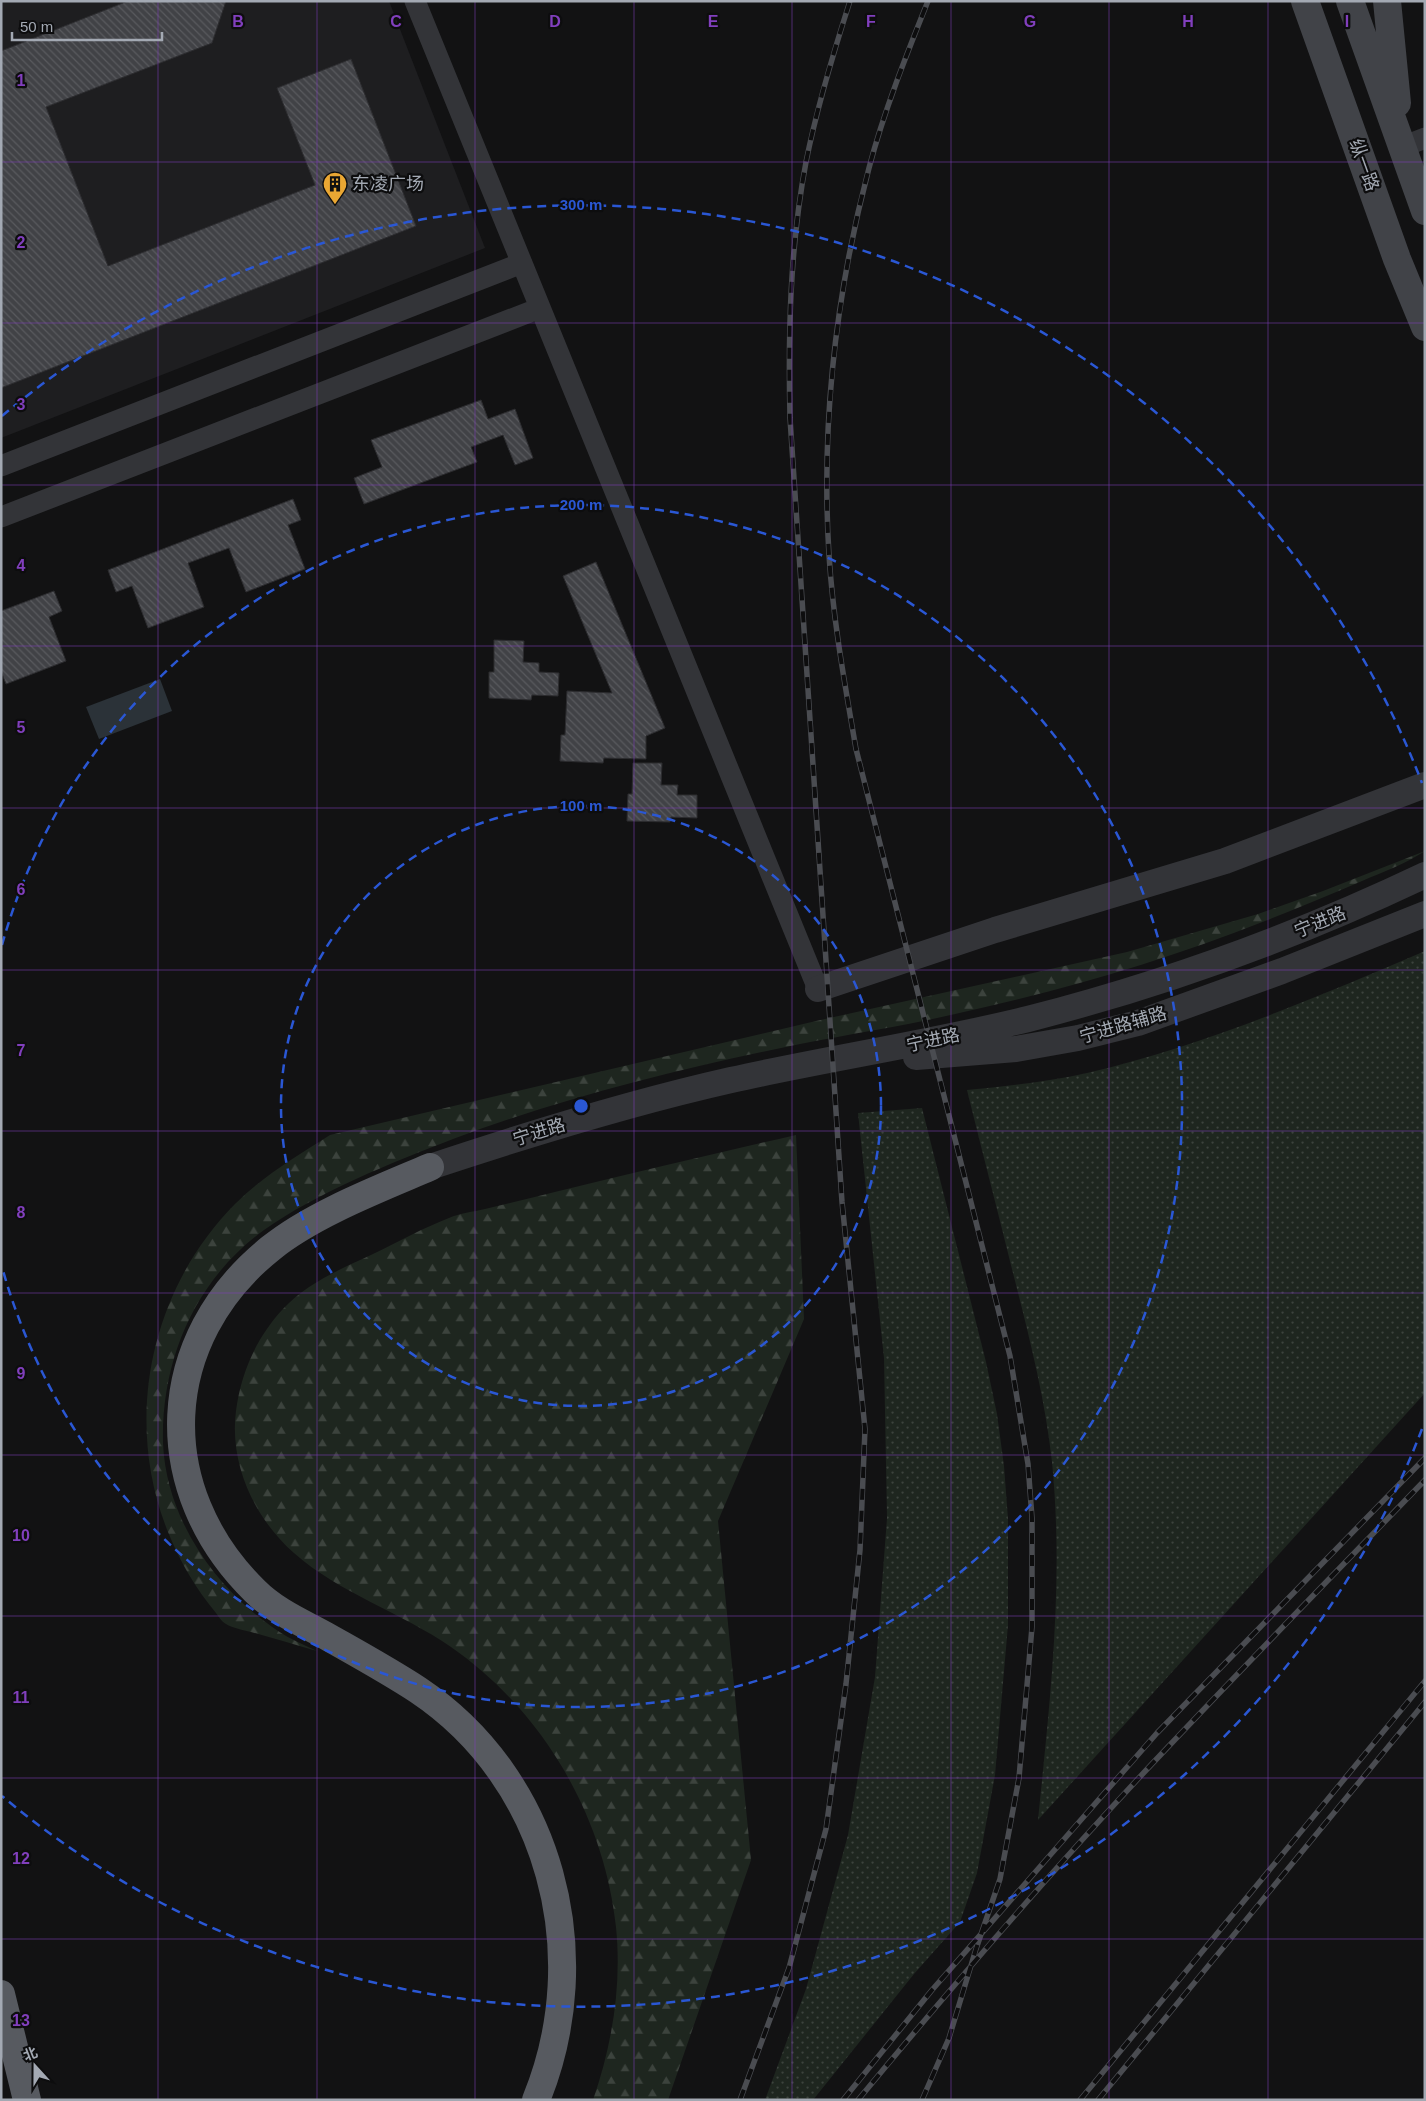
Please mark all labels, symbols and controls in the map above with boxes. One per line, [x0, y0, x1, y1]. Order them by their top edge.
scale bar [12, 10, 162, 42]
text: B [232, 13, 244, 30]
text: C [390, 13, 402, 30]
text: D [549, 13, 561, 30]
text: E [708, 13, 719, 30]
text: F [866, 13, 876, 30]
text: G [1024, 13, 1036, 30]
text: H [1182, 13, 1194, 30]
text: I [1345, 13, 1349, 30]
text: 50 m [20, 18, 53, 35]
text: 1 [17, 72, 26, 89]
street label: 纵一路 [1345, 136, 1383, 194]
building icon: 东凌广场 [322, 171, 348, 205]
place label: 东凌广场 [352, 174, 424, 194]
text: 300 m [560, 196, 602, 213]
text: 2 [17, 234, 26, 251]
text: 3 [17, 396, 26, 413]
text: 200 m [560, 496, 602, 513]
text: 4 [17, 557, 26, 574]
text: 5 [17, 719, 26, 736]
text: 100 m [560, 797, 602, 814]
text: 6 [17, 881, 26, 898]
street label: 宁进路 [1291, 903, 1349, 941]
street label: 宁进路辅路 [1077, 1003, 1169, 1047]
street label: 宁进路 [905, 1025, 961, 1055]
text: 7 [17, 1042, 26, 1059]
centre of rings [572, 1097, 590, 1115]
street label: 宁进路 [510, 1115, 568, 1149]
text: 8 [17, 1204, 26, 1221]
text: 9 [17, 1365, 26, 1382]
text: 10 [12, 1527, 30, 1544]
text: 11 [13, 1689, 30, 1706]
text: 12 [12, 1850, 30, 1867]
text: 13 [12, 2012, 30, 2029]
north arrow [10, 2041, 60, 2091]
text: 北 [21, 2044, 40, 2064]

